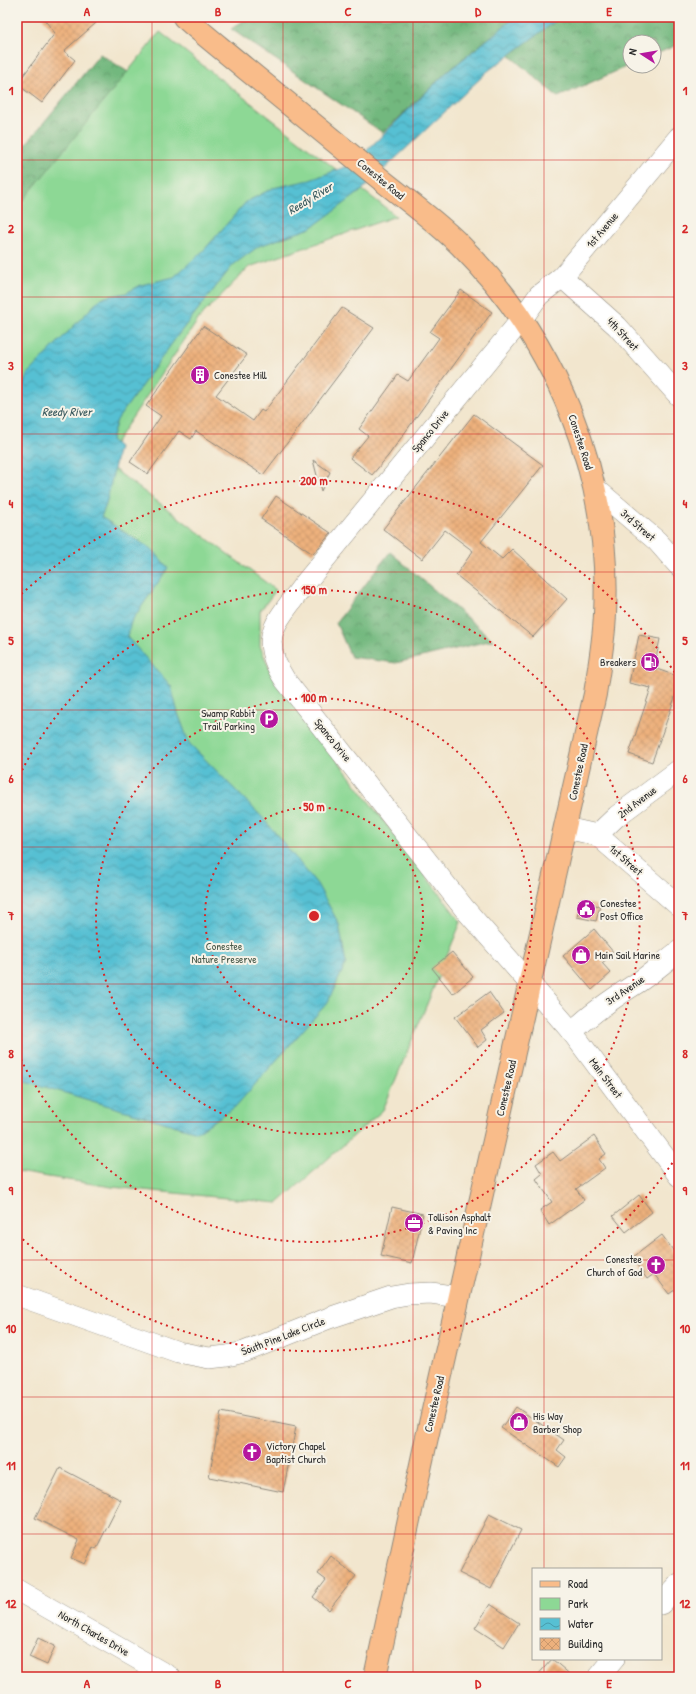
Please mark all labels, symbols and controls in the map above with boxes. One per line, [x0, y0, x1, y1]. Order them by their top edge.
text: A [84, 2, 91, 20]
text: B [215, 2, 222, 20]
text: C [344, 2, 352, 20]
text: D [475, 2, 482, 20]
text: E [606, 2, 612, 20]
north arrow [622, 34, 662, 74]
text: N [625, 47, 640, 56]
text: 1 [9, 81, 14, 99]
text: 1 [683, 81, 688, 99]
street label: Conestee Road [354, 156, 408, 203]
water label: Reedy River [284, 177, 337, 218]
street label: 1st Avenue [583, 209, 621, 251]
text: 2 [8, 219, 15, 237]
text: 2 [682, 219, 689, 237]
street label: 4th Street [604, 314, 642, 354]
text: 3 [8, 356, 14, 374]
text: 3 [682, 356, 688, 374]
building icon: Conestee Mill [189, 364, 211, 386]
place label: Conestee Mill [214, 368, 267, 382]
water label: Reedy River [42, 403, 93, 420]
street label: Spanco Drive [409, 406, 452, 455]
street label: Conestee Road [566, 413, 597, 472]
text: 200 m [300, 472, 328, 489]
text: 4 [9, 494, 14, 512]
text: 4 [683, 494, 688, 512]
street label: 3rd Street [618, 506, 658, 544]
text: 150 m [301, 581, 327, 598]
text: 5 [8, 631, 14, 649]
text: 5 [682, 631, 688, 649]
fuel station icon: Breakers [639, 651, 661, 673]
place label: Breakers [600, 655, 636, 669]
text: 100 m [301, 689, 327, 706]
place label: Swamp Rabbit Trail Parking [201, 706, 255, 733]
parking icon: Swamp Rabbit Trail Parking [258, 708, 280, 730]
street label: Spanco Drive [312, 716, 355, 765]
street label: Conestee Road [565, 742, 591, 801]
text: 6 [8, 769, 14, 787]
text: 6 [682, 769, 688, 787]
street label: 2nd Avenue [615, 783, 660, 821]
text: 50 m [303, 798, 325, 815]
street label: 1st Street [606, 842, 646, 879]
place label: Conestee Post Office [600, 896, 644, 923]
public building icon: Conestee Post Office [575, 898, 597, 920]
text: 7 [7, 906, 15, 924]
text: 7 [681, 906, 689, 924]
centre of rings [307, 909, 321, 923]
park label: Conestee Nature Preserve [191, 939, 257, 966]
shop icon: Main Sail Marine [570, 944, 592, 966]
place label: Main Sail Marine [595, 948, 661, 962]
street label: 3rd Avenue [603, 972, 648, 1008]
text: 8 [8, 1044, 14, 1062]
text: 8 [682, 1044, 688, 1062]
street label: Main Street [586, 1055, 626, 1101]
street label: Conestee Road [493, 1058, 519, 1117]
text: 9 [9, 1181, 14, 1199]
text: 9 [683, 1181, 688, 1199]
place label: Tollison Asphalt & Paving Inc [428, 1210, 491, 1237]
office icon: Tollison Asphalt & Paving Inc [403, 1212, 425, 1234]
place label: Conestee Church of God [586, 1252, 643, 1279]
church icon: Conestee Church of God [645, 1254, 667, 1276]
street label: South Pine Lake Circle [239, 1313, 327, 1358]
text: 10 [6, 1319, 16, 1337]
text: 10 [680, 1319, 690, 1337]
street label: Conestee Road [421, 1374, 447, 1433]
place label: His Way Barber Shop [533, 1409, 582, 1436]
shop icon: His Way Barber Shop [508, 1411, 530, 1433]
place label: Victory Chapel Baptist Church [266, 1439, 326, 1466]
church icon: Victory Chapel Baptist Church [241, 1441, 263, 1463]
text: 11 [6, 1456, 16, 1474]
text: 11 [680, 1456, 690, 1474]
legend [532, 1568, 662, 1660]
text: Road [568, 1575, 588, 1592]
text: 12 [6, 1594, 17, 1612]
text: 12 [680, 1594, 691, 1612]
text: Park [568, 1595, 588, 1612]
street label: North Charles Drive [56, 1607, 132, 1659]
text: Water [568, 1615, 594, 1632]
text: Building [568, 1635, 603, 1652]
text: A [84, 1674, 91, 1692]
text: B [215, 1674, 222, 1692]
text: C [344, 1674, 352, 1692]
text: D [475, 1674, 482, 1692]
text: E [606, 1674, 612, 1692]

